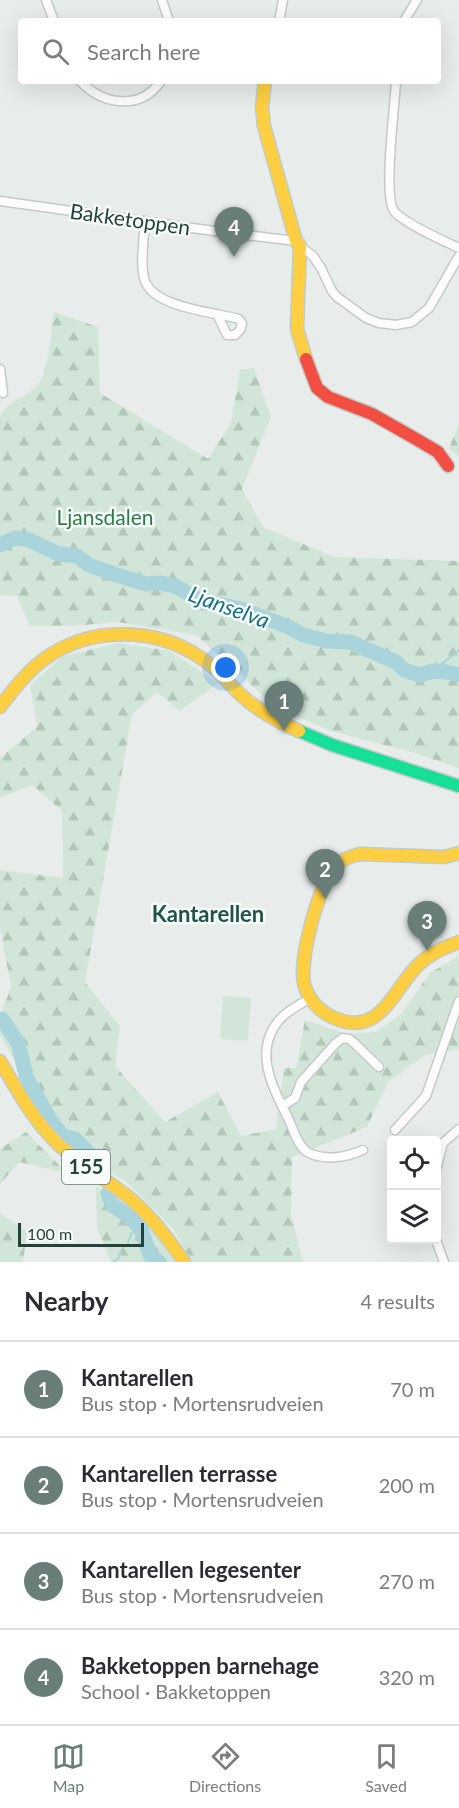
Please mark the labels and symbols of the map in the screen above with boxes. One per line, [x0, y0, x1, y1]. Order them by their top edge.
street label: Bakketoppen [68, 198, 192, 239]
pin: 4 [214, 208, 254, 257]
park label: Ljansdalen [56, 504, 154, 529]
water label: Ljanselva [185, 579, 273, 634]
your location [211, 653, 240, 682]
pin: 1 [264, 682, 304, 731]
pin: 2 [306, 850, 344, 899]
district label: Kantarellen [152, 900, 264, 927]
pin: 3 [408, 902, 446, 951]
road number: 155 [62, 1150, 110, 1184]
scale bar [18, 1220, 144, 1248]

